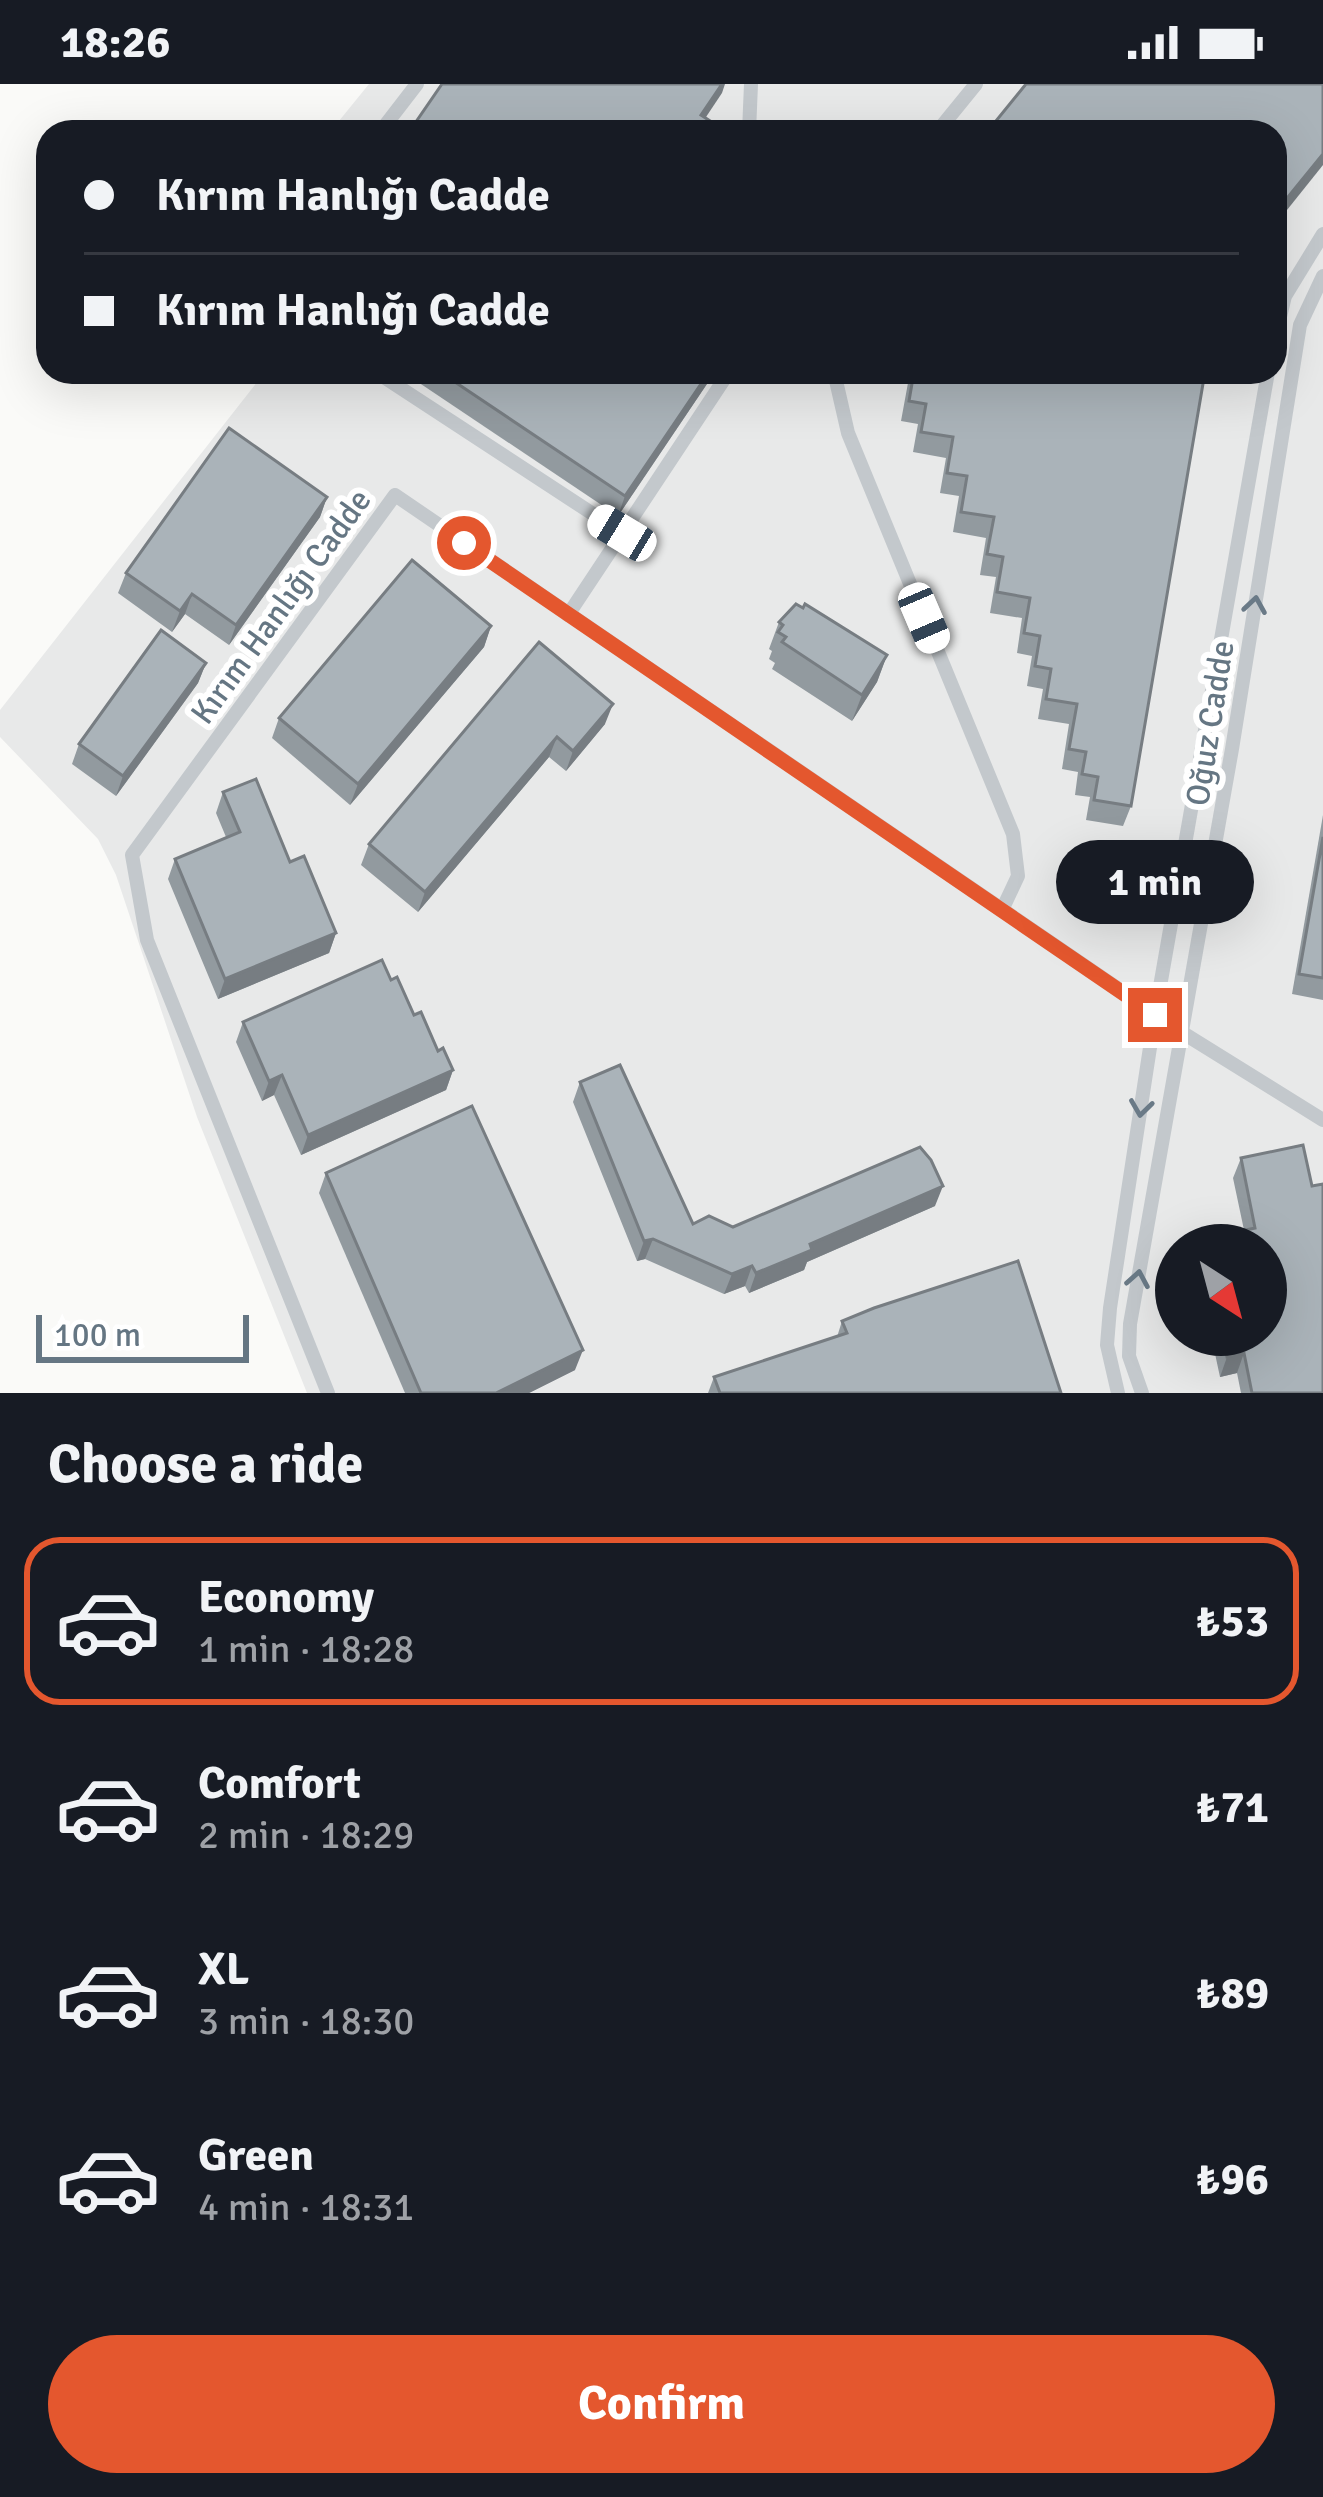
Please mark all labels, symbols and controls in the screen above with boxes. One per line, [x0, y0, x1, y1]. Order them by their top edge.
text: 18:26 [60, 15, 170, 70]
text: Kırım Hanlığı Cadde [156, 168, 550, 223]
text: Kırım Hanlığı Cadde [156, 283, 550, 338]
street label: Kırım Hanlığı Cadde [182, 481, 380, 732]
car [582, 499, 662, 567]
route start [437, 516, 491, 570]
car [893, 578, 955, 658]
one-way arrow [1242, 595, 1267, 615]
street label: Oğuz Cadde [1177, 638, 1244, 809]
callout: 1 min [1056, 841, 1254, 925]
text: 1 min [1108, 858, 1202, 906]
route end [1128, 988, 1182, 1042]
one-way arrow [1130, 1098, 1155, 1118]
north arrow [1155, 1224, 1287, 1356]
map controls [1155, 1224, 1287, 1356]
one-way arrow [1124, 1269, 1150, 1289]
scale bar [36, 1309, 249, 1362]
text: 100 m [54, 1315, 141, 1356]
text: Choose a ride [48, 1431, 363, 1498]
icon: car [54, 1567, 162, 1675]
text: Economy [198, 1570, 374, 1625]
text: ₺53 [1196, 1594, 1269, 1649]
text: 1 min · 18:28 [198, 1625, 414, 1673]
icon: car [54, 1753, 162, 1861]
text: Comfort [198, 1756, 361, 1811]
text: ₺71 [1196, 1780, 1269, 1835]
text: 2 min · 18:29 [198, 1811, 414, 1859]
icon: car [54, 1939, 162, 2047]
text: XL [198, 1942, 249, 1997]
text: ₺89 [1196, 1966, 1269, 2021]
text: 3 min · 18:30 [198, 1997, 414, 2045]
icon: car [54, 2125, 162, 2233]
text: Green [198, 2128, 314, 2183]
text: ₺96 [1196, 2152, 1269, 2207]
text: 4 min · 18:31 [198, 2183, 414, 2231]
button: Confirm [48, 2335, 1275, 2473]

